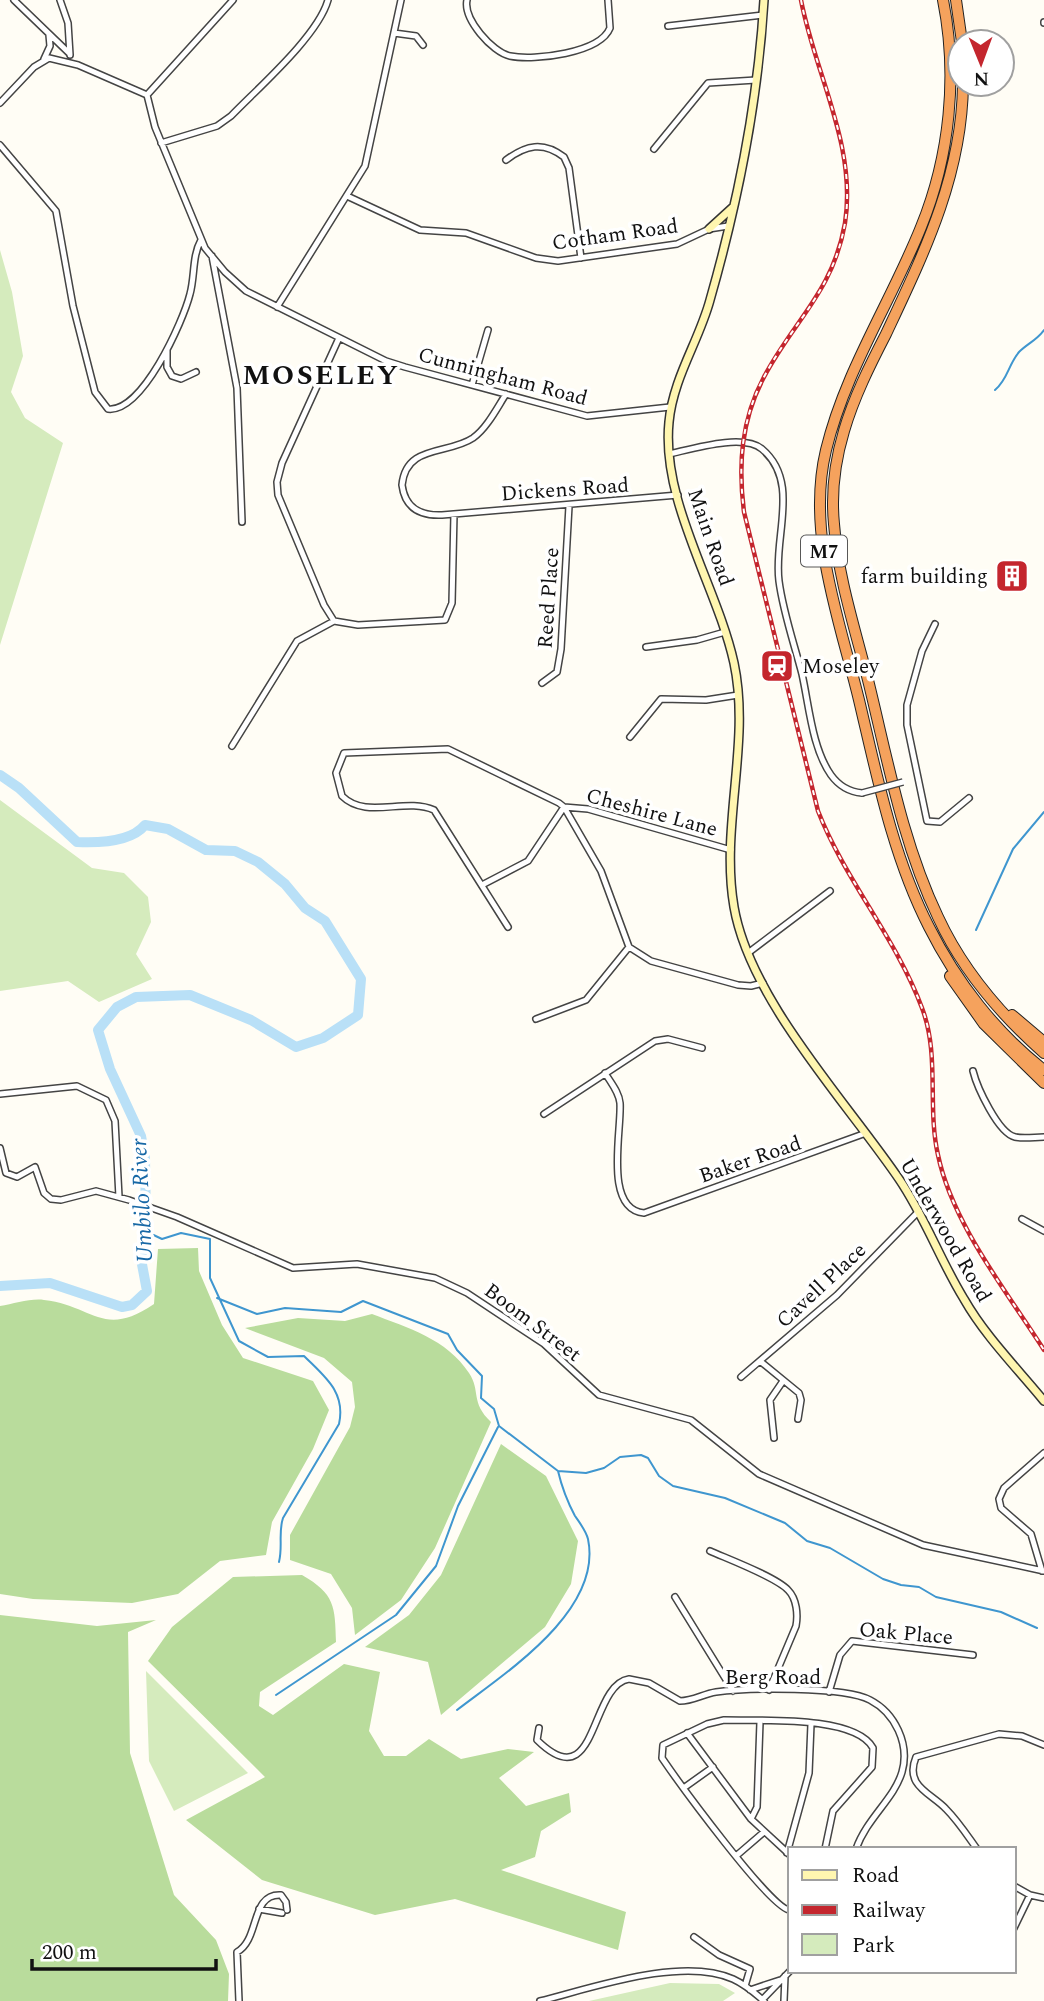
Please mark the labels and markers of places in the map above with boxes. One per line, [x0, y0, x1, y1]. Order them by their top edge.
building icon: farm building [993, 557, 1031, 595]
place label: farm building [861, 561, 988, 593]
station icon: Moseley [758, 647, 796, 685]
place label: Moseley [802, 651, 880, 683]

